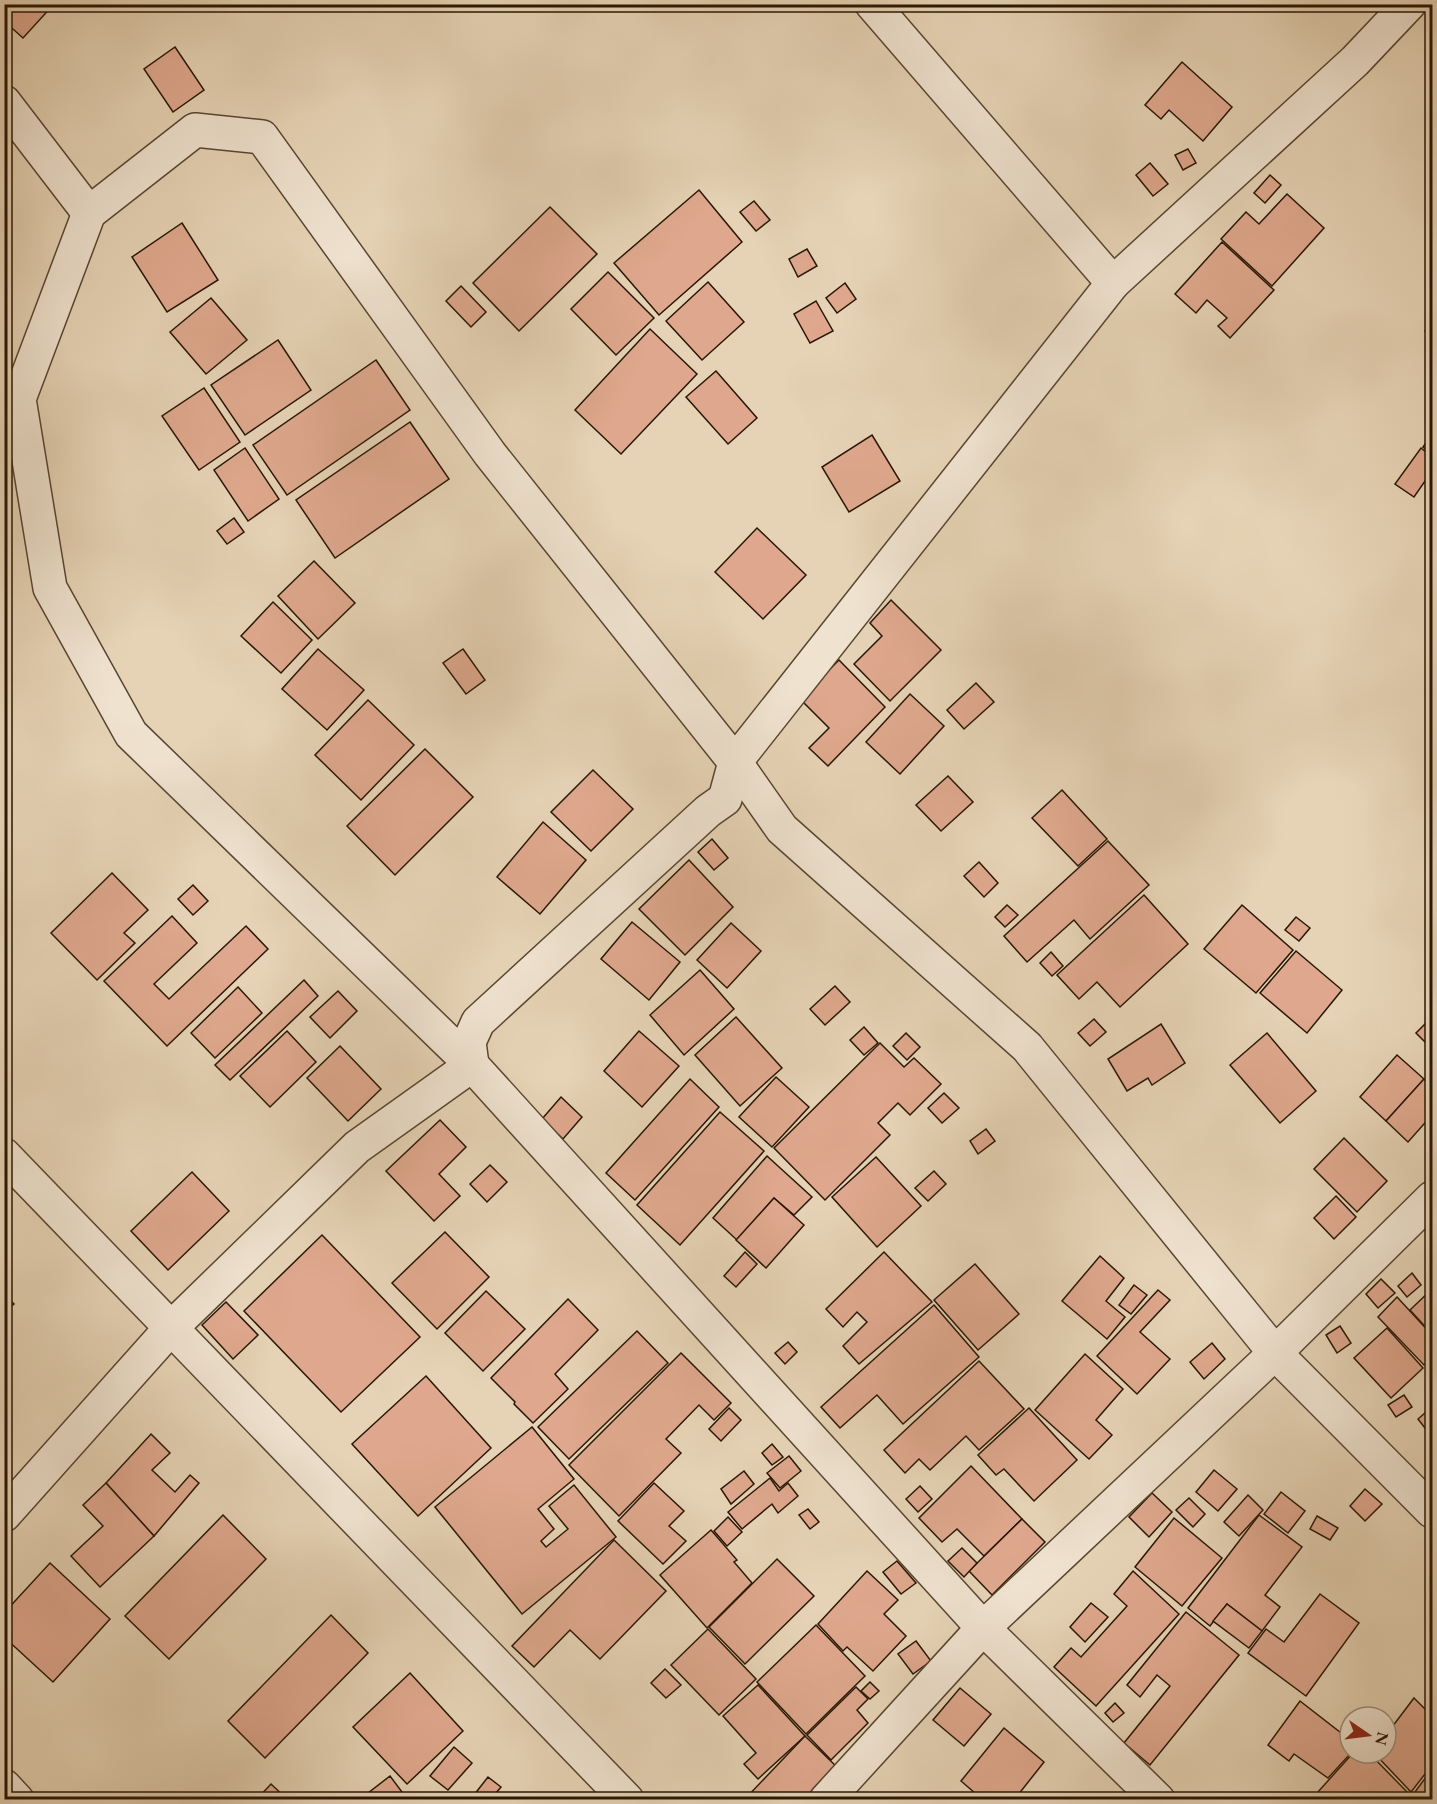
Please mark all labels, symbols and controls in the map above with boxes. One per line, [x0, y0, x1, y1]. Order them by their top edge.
north arrow [1338, 1705, 1398, 1765]
text: N [1370, 1730, 1394, 1747]

